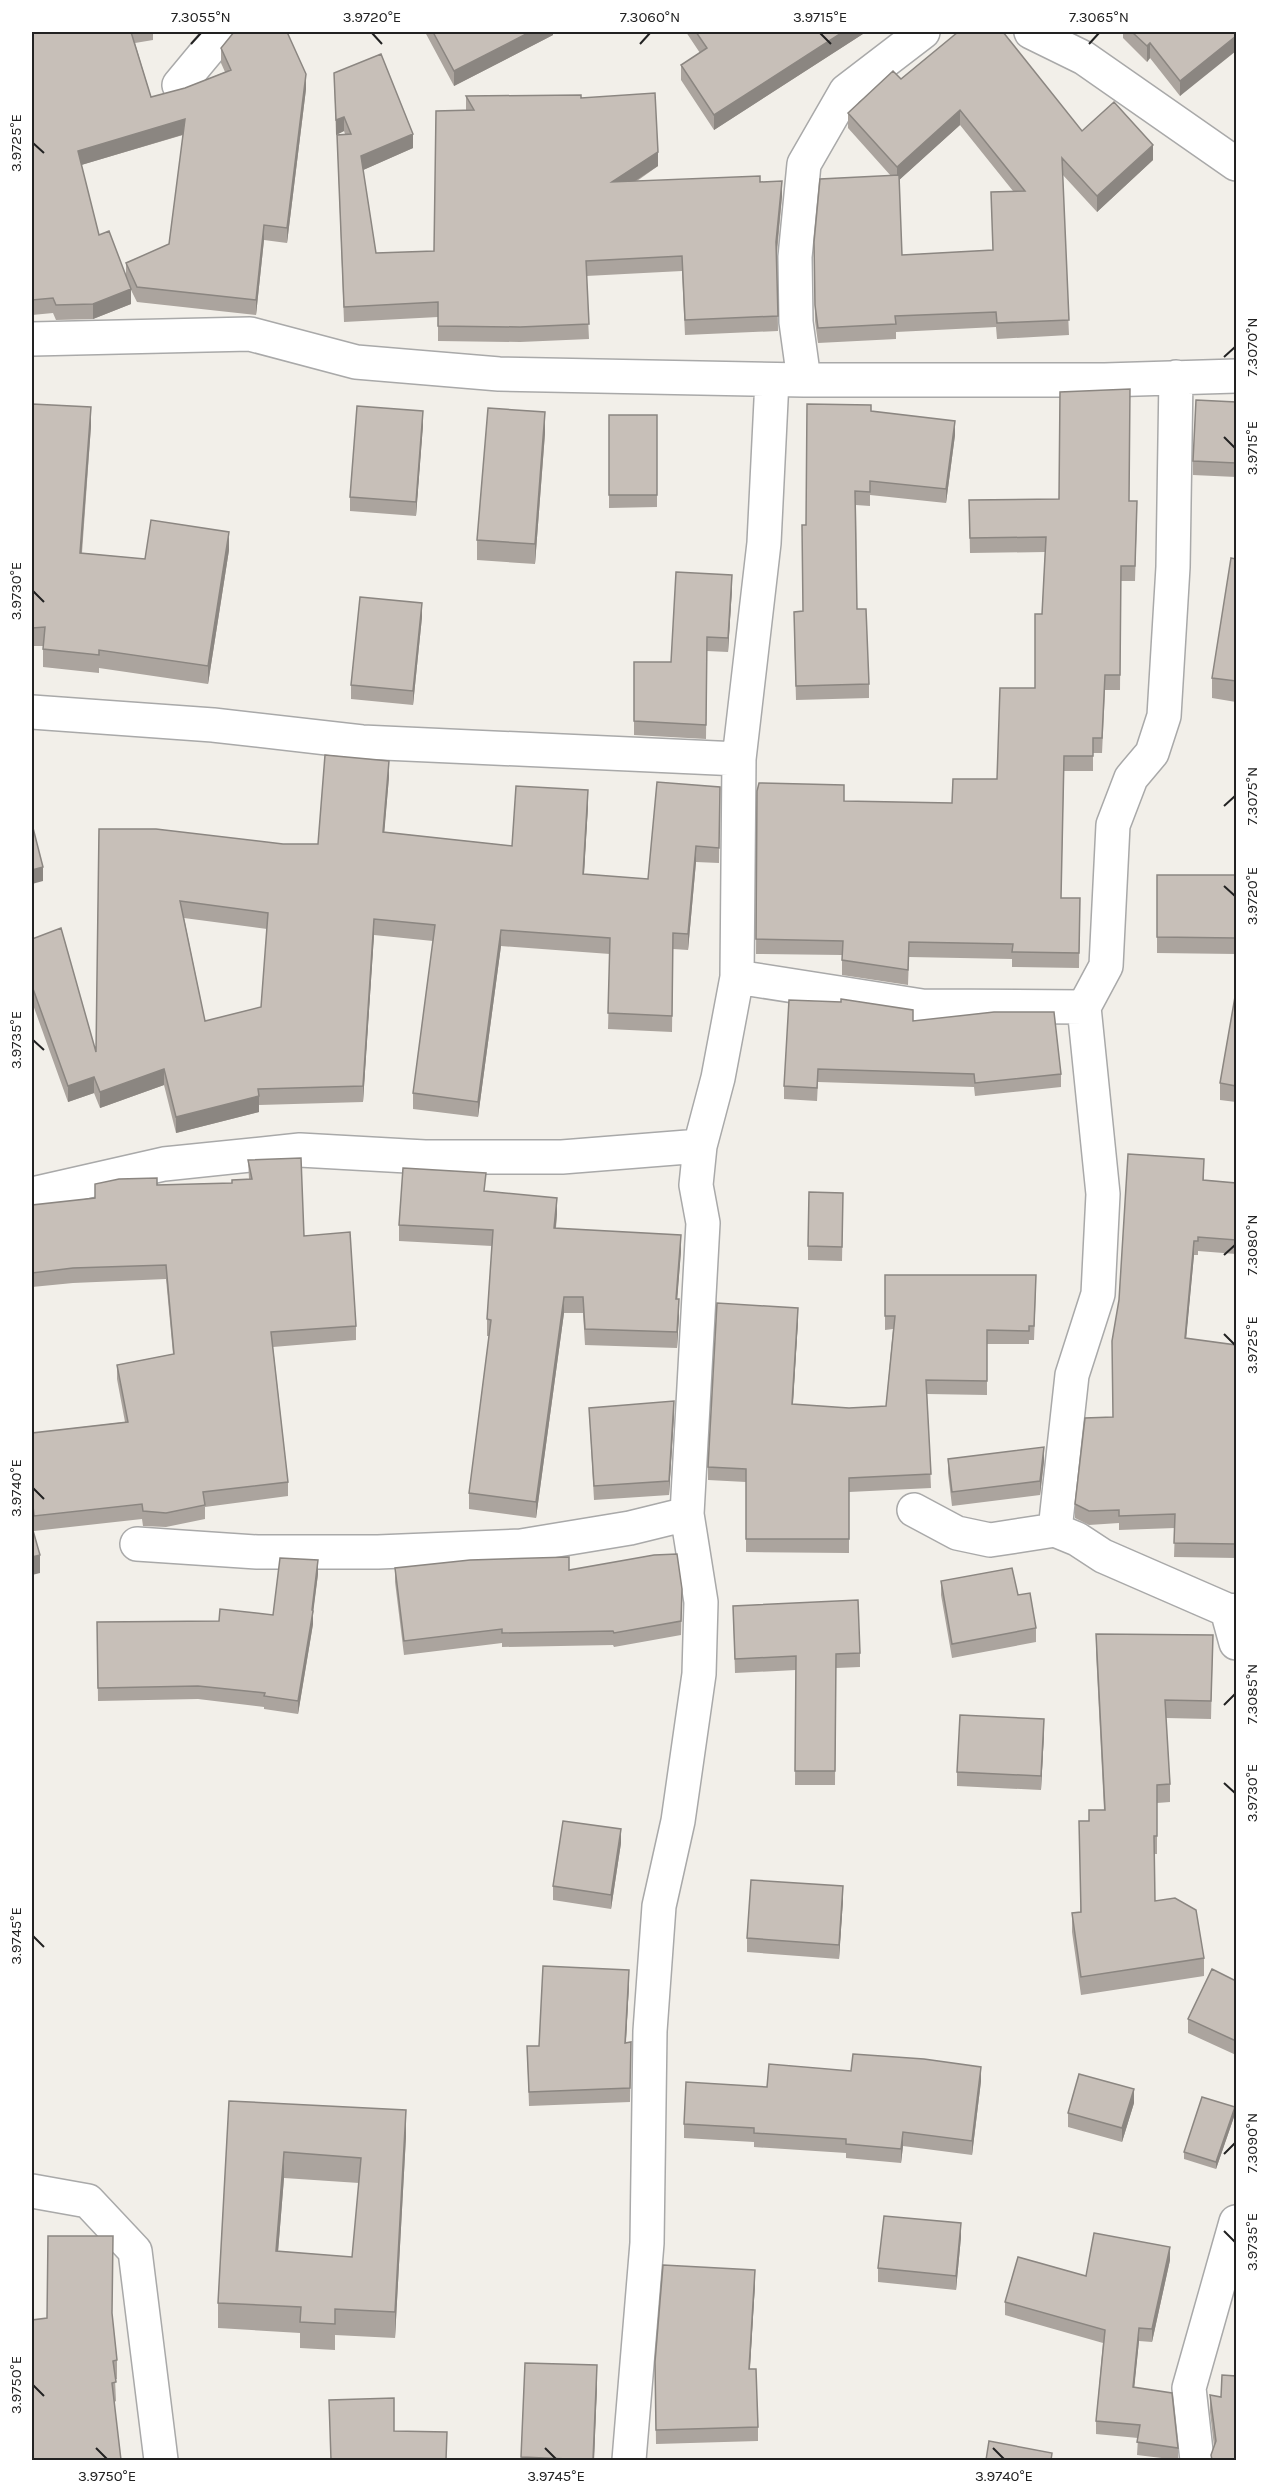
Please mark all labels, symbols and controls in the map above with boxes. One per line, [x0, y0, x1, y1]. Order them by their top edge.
text: 7.3055°N [171, 8, 231, 26]
text: 3.9720°E [343, 8, 401, 26]
text: 7.3060°N [620, 8, 680, 26]
text: 3.9715°E [793, 8, 847, 26]
text: 7.3065°N [1069, 8, 1129, 26]
text: 3.9725°E [7, 114, 25, 172]
text: 7.3070°N [1243, 318, 1261, 376]
text: 3.9715°E [1243, 421, 1261, 475]
text: 3.9730°E [7, 562, 25, 620]
text: 7.3075°N [1243, 767, 1261, 825]
text: 3.9720°E [1243, 867, 1261, 925]
text: 3.9735°E [7, 1011, 25, 1069]
text: 7.3080°N [1243, 1215, 1261, 1275]
text: 3.9725°E [1243, 1316, 1261, 1374]
text: 3.9740°E [7, 1459, 25, 1517]
text: 7.3085°N [1243, 1664, 1261, 1724]
text: 3.9730°E [1243, 1764, 1261, 1822]
text: 3.9745°E [7, 1907, 25, 1965]
text: 7.3090°N [1243, 2113, 1261, 2173]
text: 3.9735°E [1243, 2213, 1261, 2271]
text: 3.9750°E [7, 2356, 25, 2414]
text: 3.9750°E [78, 2467, 136, 2485]
text: 3.9745°E [527, 2467, 585, 2485]
text: 3.9740°E [975, 2467, 1033, 2485]

